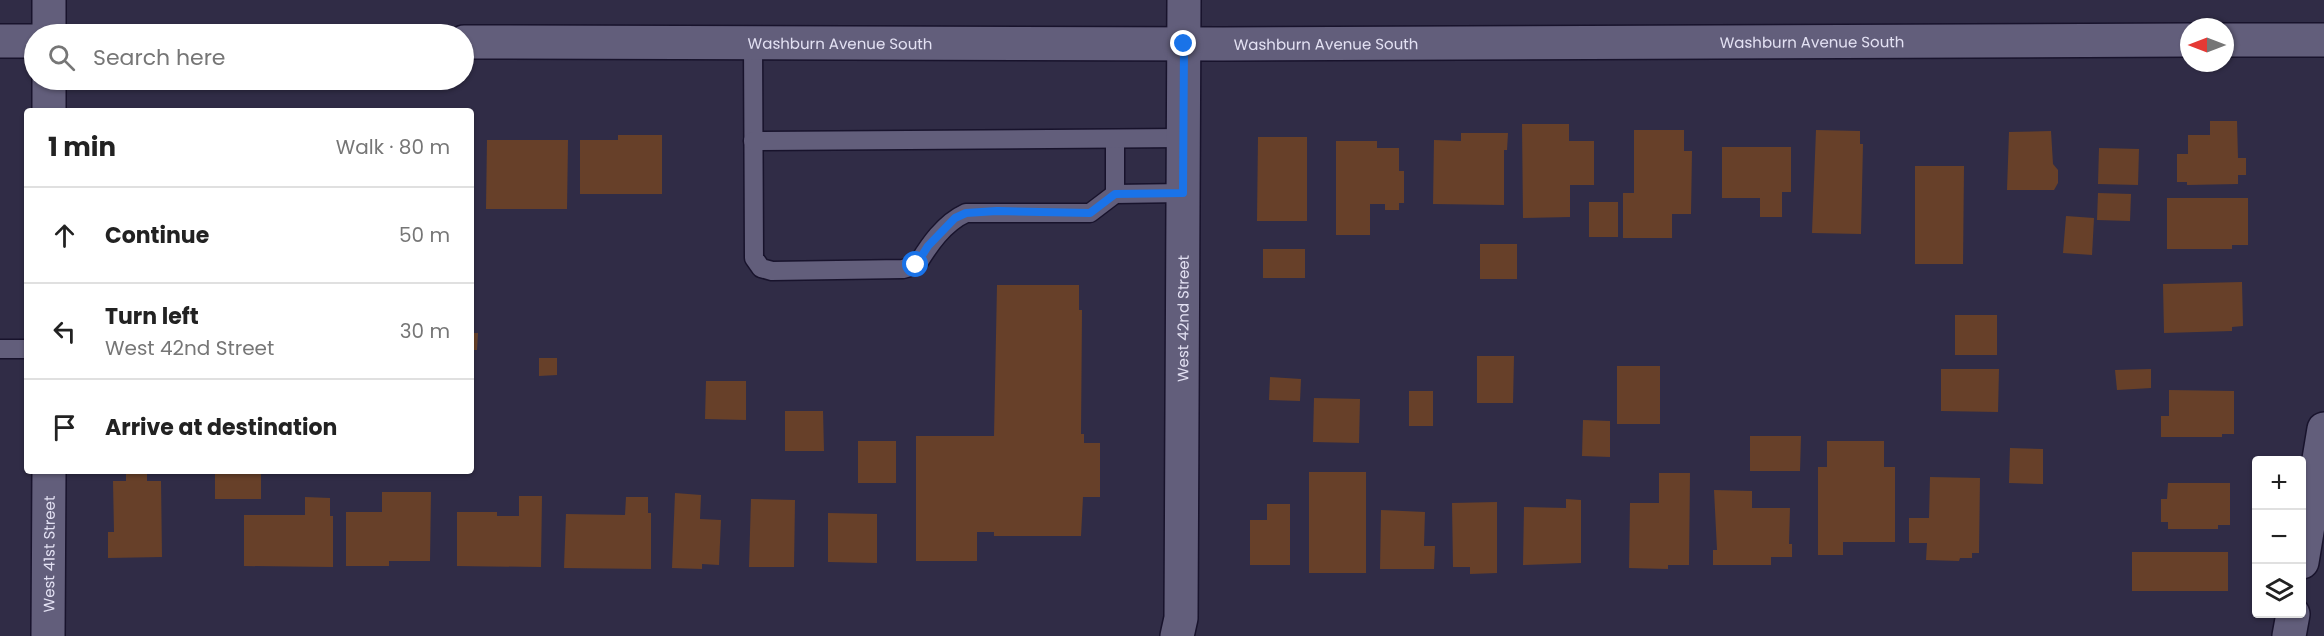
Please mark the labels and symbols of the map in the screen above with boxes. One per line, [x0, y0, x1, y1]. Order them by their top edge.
north arrow [2180, 18, 2234, 72]
route end [1170, 30, 1196, 56]
street label: Washburn Avenue South [1720, 31, 1904, 52]
street label: Washburn Avenue South [748, 32, 932, 54]
street label: Washburn Avenue South [1234, 33, 1418, 54]
route start [902, 251, 928, 277]
street label: West 42nd Street [1172, 255, 1193, 382]
street label: West 41st Street [38, 496, 59, 612]

